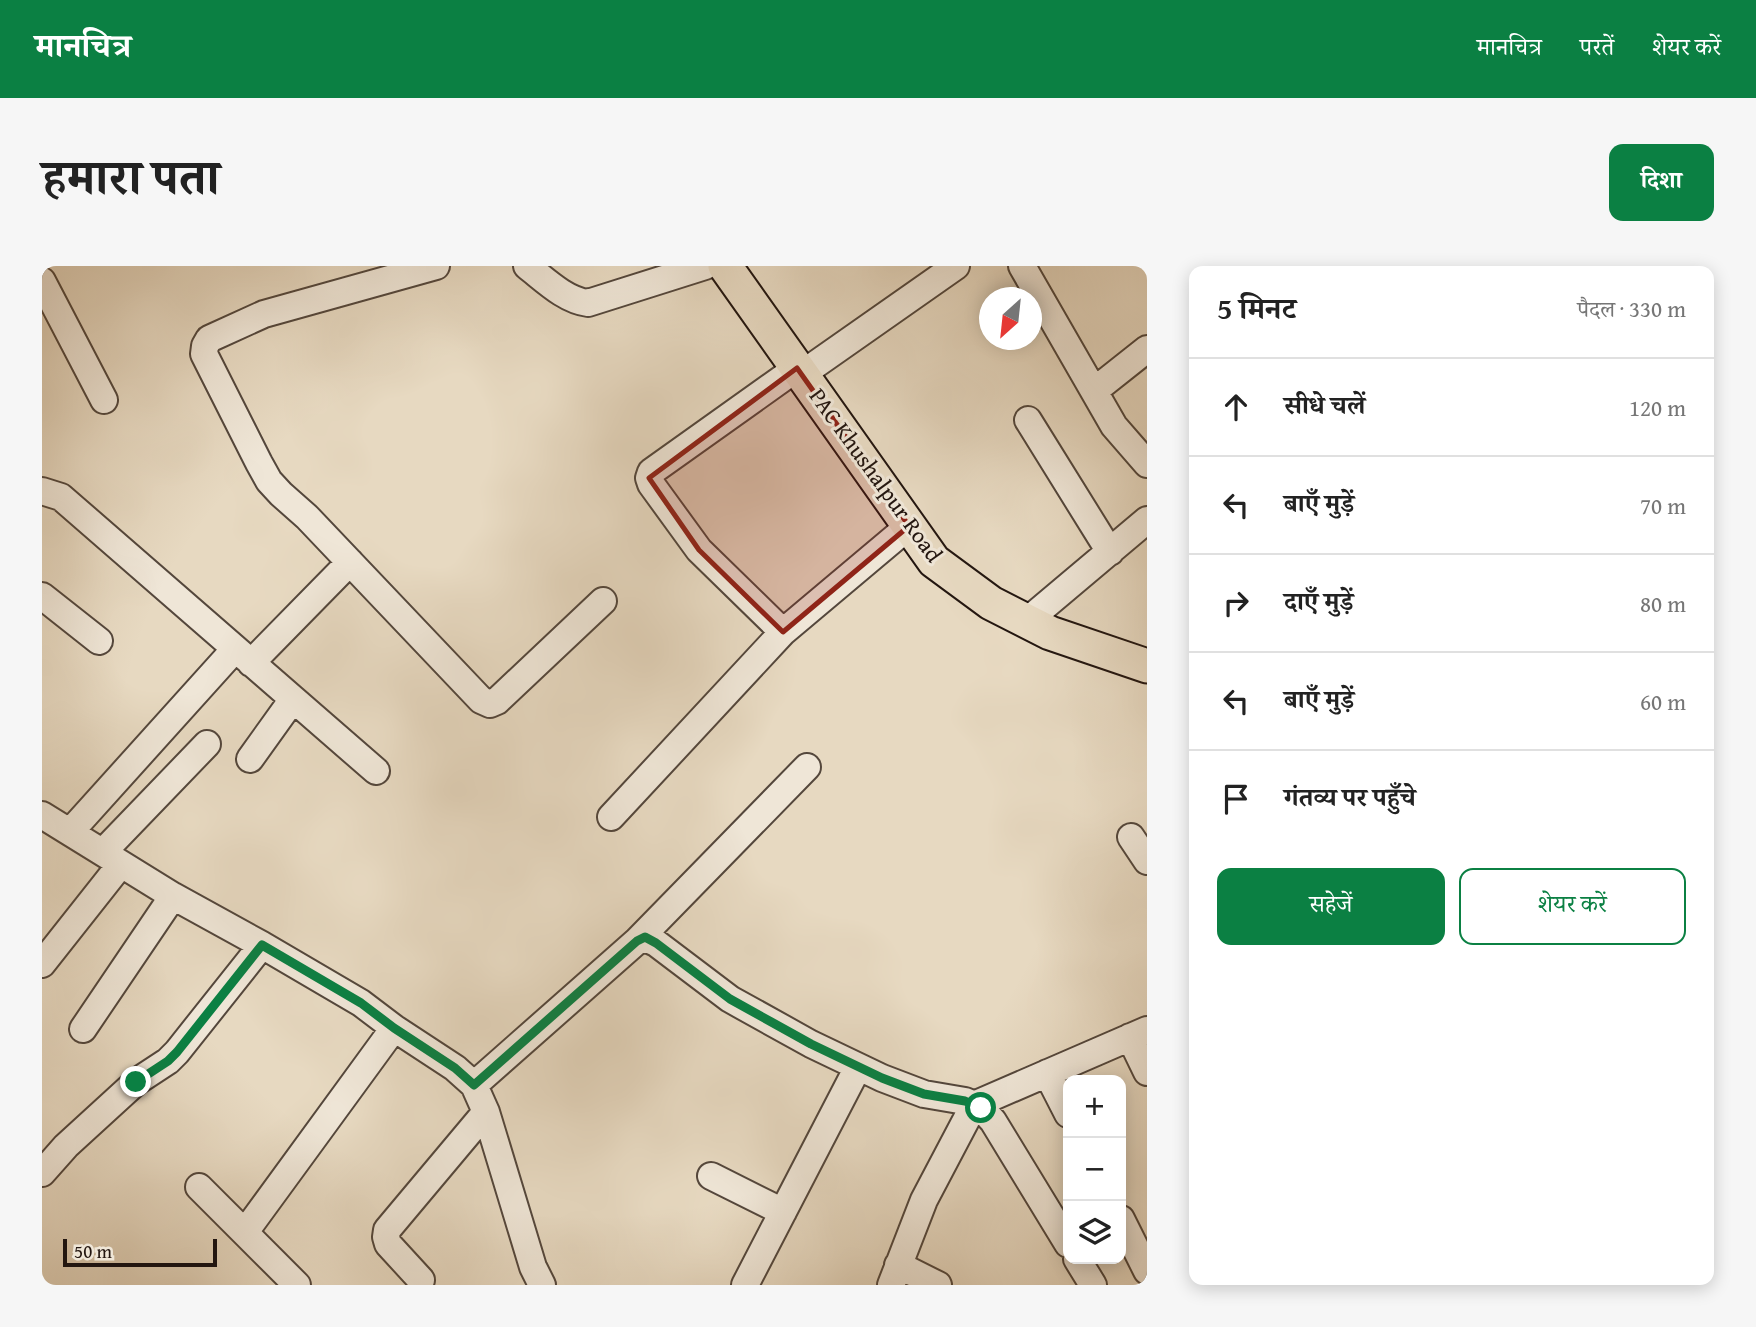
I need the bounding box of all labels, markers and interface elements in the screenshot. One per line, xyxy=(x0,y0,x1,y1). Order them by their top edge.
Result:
text: मानचित्र xyxy=(35,21,131,69)
text: मानचित्र xyxy=(1477,29,1542,64)
text: परतें xyxy=(1580,29,1614,64)
text: शेयर करें xyxy=(1652,29,1721,64)
text: हमारा पता xyxy=(42,140,220,212)
button: दिशा xyxy=(1609,144,1714,221)
text: 5 मिनट xyxy=(1217,286,1296,330)
north arrow xyxy=(979,287,1042,350)
text: पैदल · 330 m xyxy=(1577,292,1686,325)
street label: PAC Khushalpur Road xyxy=(802,381,951,569)
text: सीधे चलें xyxy=(1284,385,1365,424)
icon: ahead xyxy=(1217,388,1255,426)
text: 120 m xyxy=(1629,391,1686,424)
text: बाएँ मुड़ें xyxy=(1284,483,1354,522)
icon: left xyxy=(1217,486,1255,524)
text: 70 m xyxy=(1640,489,1686,522)
text: दाएँ मुड़ें xyxy=(1284,581,1353,620)
icon: right xyxy=(1217,584,1255,622)
text: 80 m xyxy=(1640,587,1686,620)
text: बाएँ मुड़ें xyxy=(1284,679,1354,718)
icon: left xyxy=(1217,682,1255,720)
text: 60 m xyxy=(1640,685,1686,718)
text: गंतव्य पर पहुँचे xyxy=(1284,777,1416,816)
icon: arrive xyxy=(1217,780,1255,818)
button: सहेजें xyxy=(1217,868,1445,945)
button: शेयर करें xyxy=(1459,868,1686,945)
route end xyxy=(120,1066,151,1097)
map controls xyxy=(1063,1075,1126,1264)
button: + xyxy=(1063,1075,1126,1138)
route start xyxy=(965,1092,996,1123)
button: − xyxy=(1063,1138,1126,1201)
button: layers xyxy=(1063,1201,1126,1264)
scale bar xyxy=(63,1236,217,1268)
text: 50 m xyxy=(74,1237,112,1265)

